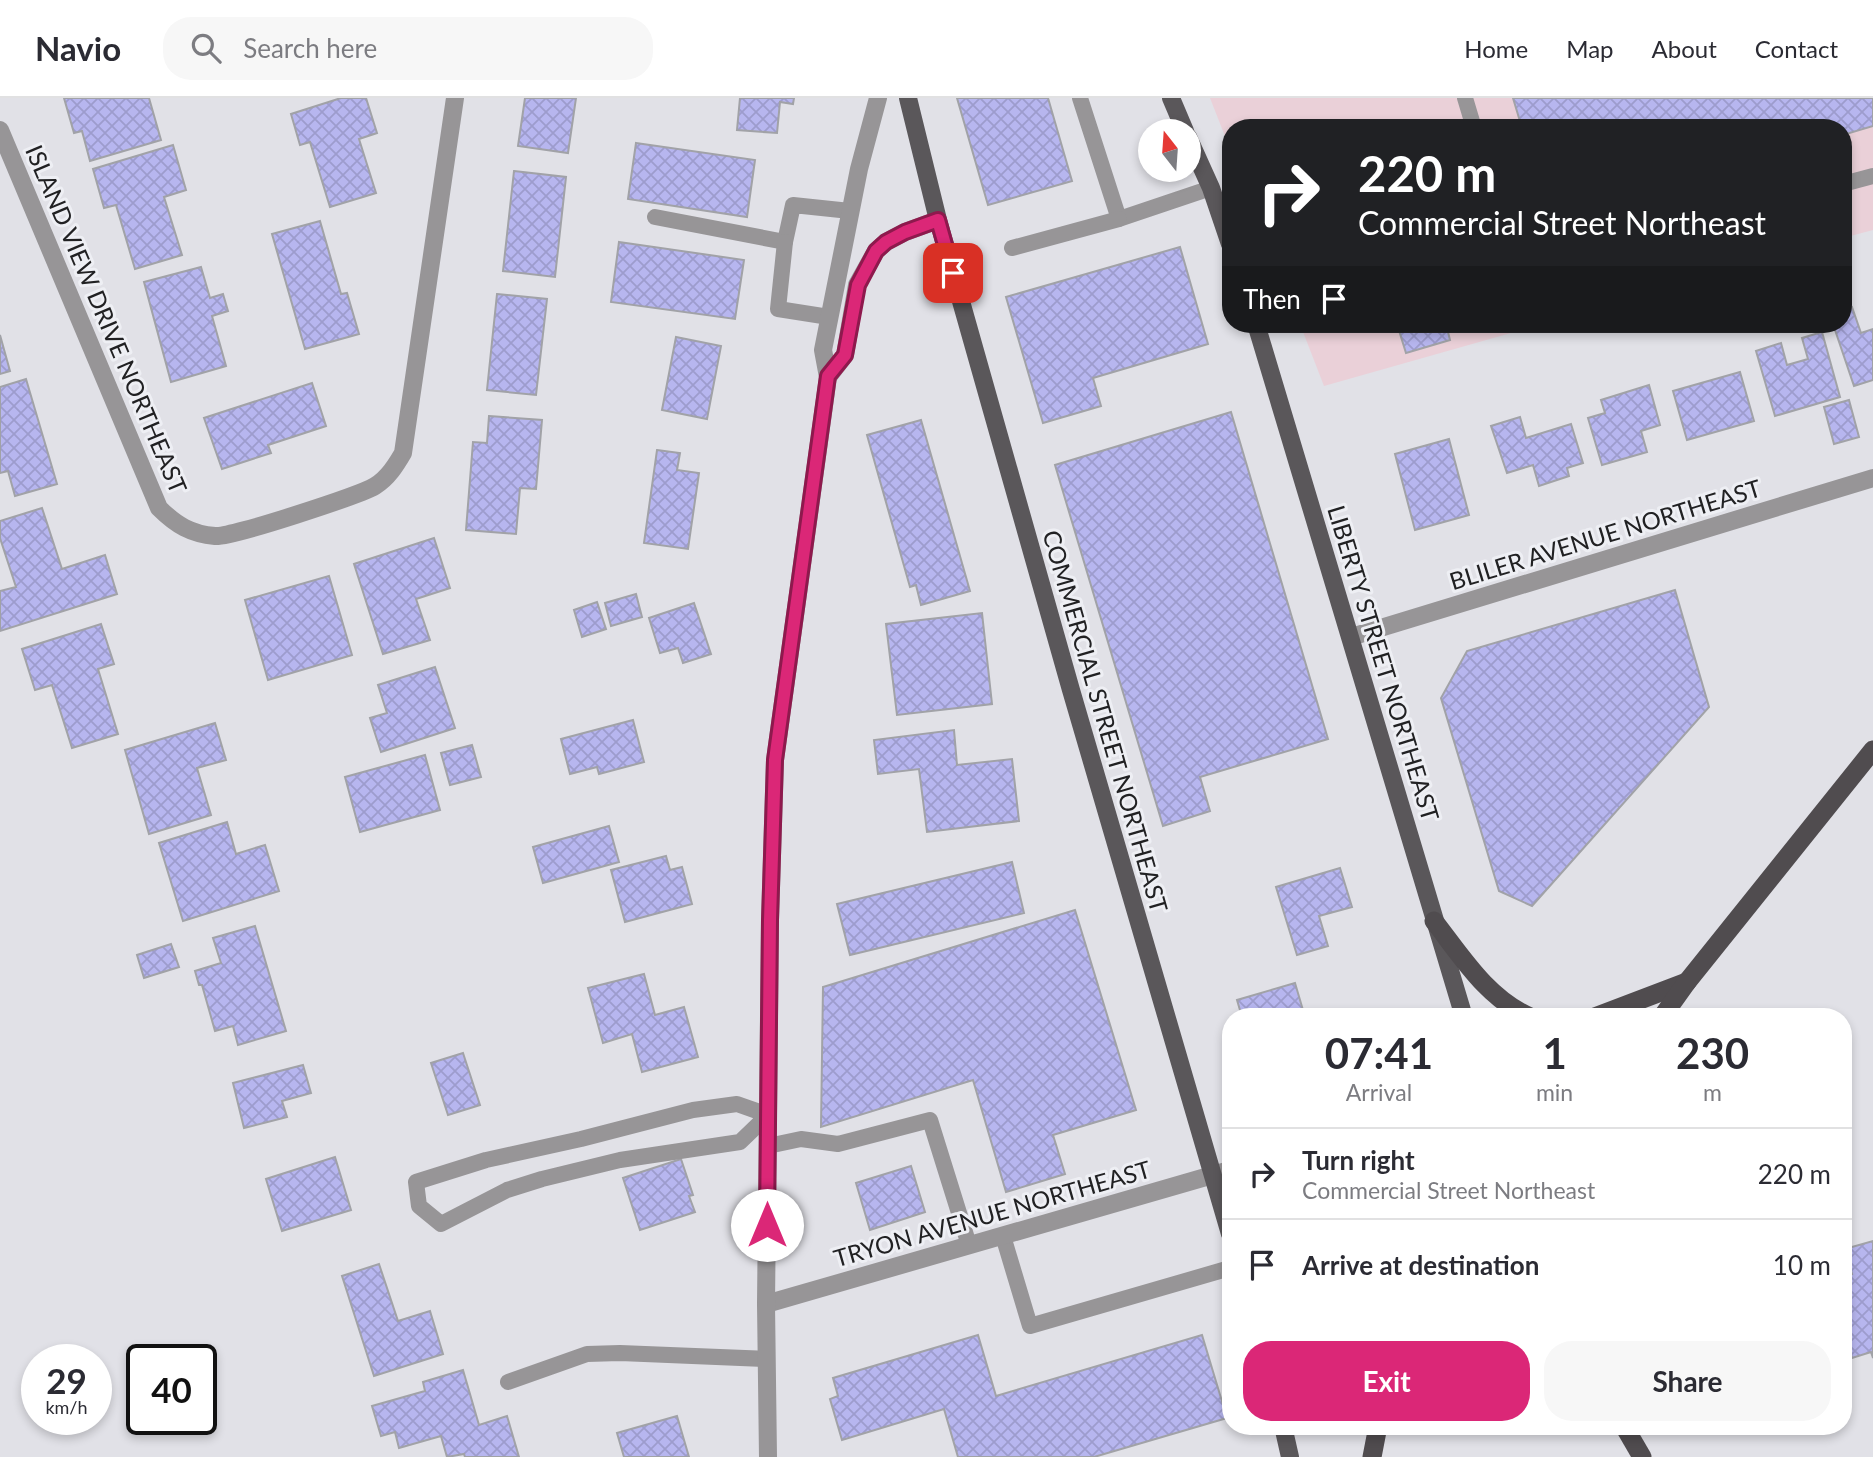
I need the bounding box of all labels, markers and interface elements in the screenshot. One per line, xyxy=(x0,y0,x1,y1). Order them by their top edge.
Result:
search box xyxy=(163,17,653,80)
text: Navio xyxy=(35,28,121,68)
icon: search xyxy=(187,29,225,67)
text: Search here xyxy=(243,32,377,64)
text: Home xyxy=(1464,34,1528,63)
text: Map xyxy=(1566,34,1614,63)
text: About xyxy=(1652,34,1717,63)
text: Contact xyxy=(1755,34,1838,63)
north arrow xyxy=(1138,119,1200,182)
map controls xyxy=(1138,119,1201,182)
street label: ISLAND VIEW DRIVE NORTHEAST xyxy=(20,140,194,498)
text: 220 m xyxy=(1358,144,1496,202)
icon: right xyxy=(1243,147,1334,238)
text: Commercial Street Northeast xyxy=(1358,203,1766,242)
pin xyxy=(923,243,983,303)
icon: arrive xyxy=(934,254,972,292)
icon: arrive xyxy=(1315,280,1353,318)
text: Then xyxy=(1243,283,1301,315)
street label: BLILER AVENUE NORTHEAST xyxy=(1446,473,1764,595)
street label: LIBERTY STREET NORTHEAST xyxy=(1322,502,1446,824)
street label: COMMERCIAL STREET NORTHEAST xyxy=(1037,527,1175,915)
text: 07:41 xyxy=(1325,1028,1433,1078)
text: 1 xyxy=(1542,1028,1567,1078)
text: 230 xyxy=(1676,1028,1749,1078)
text: Arrival xyxy=(1346,1078,1412,1106)
text: min xyxy=(1536,1078,1573,1106)
text: m xyxy=(1703,1078,1722,1106)
text: Turn right xyxy=(1302,1144,1415,1176)
street label: TRYON AVENUE NORTHEAST xyxy=(830,1154,1154,1272)
icon: right xyxy=(1243,1155,1281,1193)
text: 220 m xyxy=(1758,1158,1831,1190)
text: Commercial Street Northeast xyxy=(1302,1176,1595,1204)
position arrow xyxy=(730,1188,804,1262)
icon: arrive xyxy=(1243,1246,1281,1284)
text: Arrive at destination xyxy=(1302,1249,1539,1281)
text: 10 m xyxy=(1773,1249,1831,1281)
button: Exit xyxy=(1243,1341,1530,1421)
button: Share xyxy=(1544,1341,1831,1421)
speed limit sign: 40 xyxy=(126,1344,217,1435)
text: 29 xyxy=(46,1359,87,1401)
text: km/h xyxy=(45,1396,88,1418)

